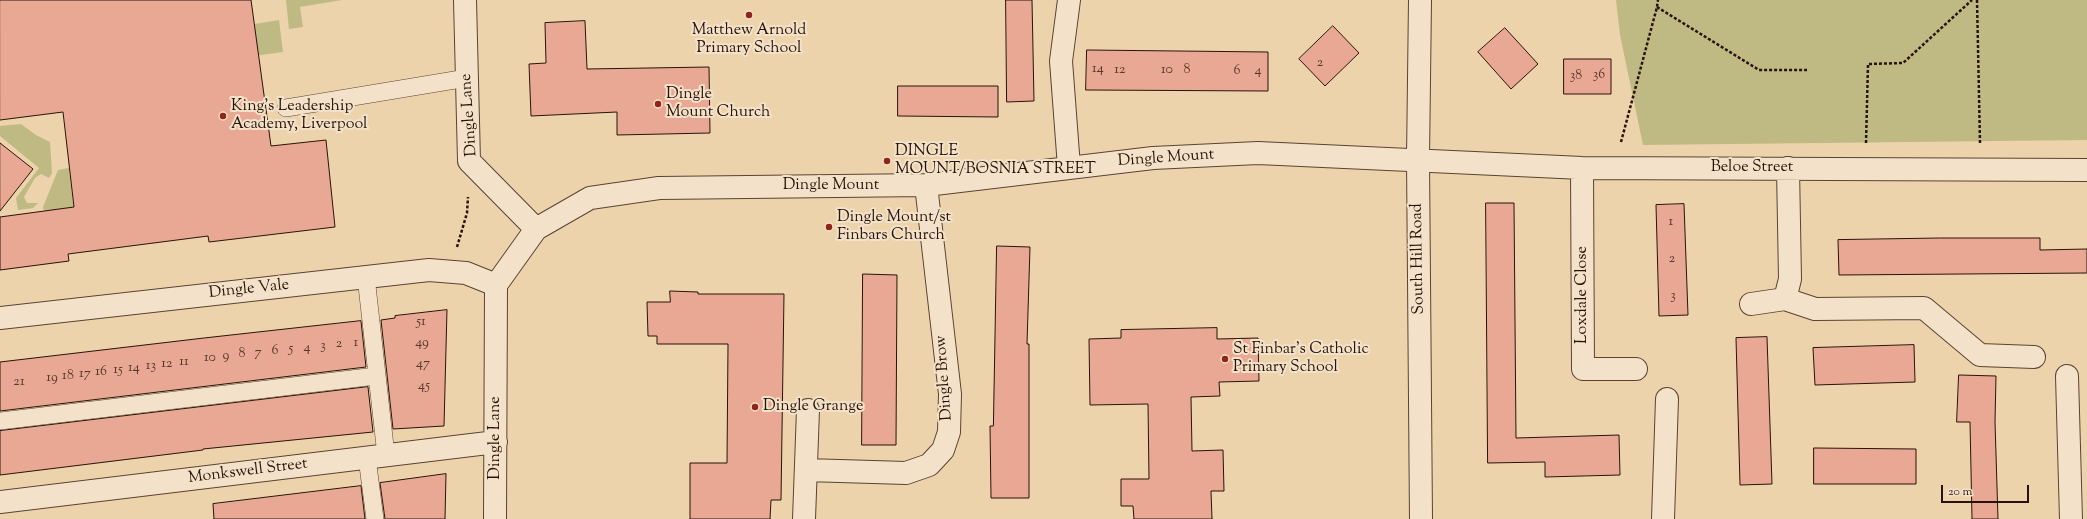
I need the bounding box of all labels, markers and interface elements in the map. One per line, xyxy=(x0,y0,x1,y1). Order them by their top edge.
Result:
marker: Matthew Arnold Primary School xyxy=(744,10,754,20)
place label: Matthew Arnold Primary School xyxy=(692,21,806,59)
house number: 2 xyxy=(1317,56,1323,72)
house number: 14 xyxy=(1092,62,1104,78)
house number: 12 xyxy=(1114,63,1126,79)
house number: 10 xyxy=(1161,63,1173,79)
house number: 8 xyxy=(1184,63,1190,79)
house number: 6 xyxy=(1234,64,1240,80)
house number: 4 xyxy=(1254,64,1262,80)
house number: 36 xyxy=(1593,68,1605,84)
house number: 38 xyxy=(1570,69,1582,85)
street label: Dingle Lane xyxy=(458,73,482,157)
place label: Dingle Mount Church xyxy=(666,85,771,123)
place label: King's Leadership Academy, Liverpool xyxy=(231,97,368,135)
marker: Dingle Mount Church xyxy=(653,99,663,109)
marker: King's Leadership Academy, Liverpool xyxy=(218,111,228,121)
place label: DINGLE MOUNT/BOSNIA STREET xyxy=(895,142,1096,180)
street label: Dingle Mount xyxy=(1117,146,1215,172)
marker: DINGLE MOUNT/BOSNIA STREET xyxy=(882,156,892,166)
street label: Beloe Street xyxy=(1711,158,1793,178)
street label: Dingle Mount xyxy=(783,176,879,196)
street label: South Hill Road xyxy=(1408,203,1430,315)
place label: Dingle Mount/st Finbars Church xyxy=(837,208,951,246)
house number: 1 xyxy=(1669,215,1673,231)
marker: Dingle Mount/st Finbars Church xyxy=(824,222,834,232)
street label: Loxdale Close xyxy=(1573,246,1593,344)
house number: 2 xyxy=(1669,252,1675,268)
street label: Dingle Vale xyxy=(208,276,290,304)
house number: 3 xyxy=(1670,289,1676,305)
house number: 51 xyxy=(416,315,426,331)
street label: Dingle Brow xyxy=(932,335,958,421)
house number: 1 xyxy=(354,336,358,352)
house number: 49 xyxy=(415,336,429,352)
house number: 2 xyxy=(336,337,342,353)
house number: 3 xyxy=(320,339,326,355)
place label: St Finbar's Catholic Primary School xyxy=(1233,340,1369,378)
house number: 4 xyxy=(303,341,311,357)
house number: 5 xyxy=(289,342,293,358)
house number: 6 xyxy=(272,344,278,360)
house number: 7 xyxy=(254,346,262,362)
house number: 8 xyxy=(239,347,245,363)
house number: 9 xyxy=(223,349,229,365)
house number: 10 xyxy=(204,351,216,367)
marker: St Finbar's Catholic Primary School xyxy=(1220,354,1230,364)
house number: 11 xyxy=(179,355,189,371)
house number: 12 xyxy=(161,357,173,373)
house number: 47 xyxy=(416,357,430,373)
house number: 13 xyxy=(146,359,156,375)
house number: 14 xyxy=(128,361,140,377)
house number: 15 xyxy=(113,363,123,379)
house number: 16 xyxy=(95,365,107,381)
house number: 17 xyxy=(79,367,91,383)
house number: 18 xyxy=(62,369,74,385)
house number: 19 xyxy=(46,371,58,387)
house number: 21 xyxy=(13,375,25,391)
house number: 45 xyxy=(418,379,430,395)
street label: Dingle Lane xyxy=(486,396,506,480)
place label: Dingle Grange xyxy=(763,397,863,417)
marker: Dingle Grange xyxy=(750,402,760,412)
street label: Monkswell Street xyxy=(187,455,309,489)
scale bar xyxy=(1943,477,2031,503)
text: 20 m xyxy=(1948,483,1972,501)

